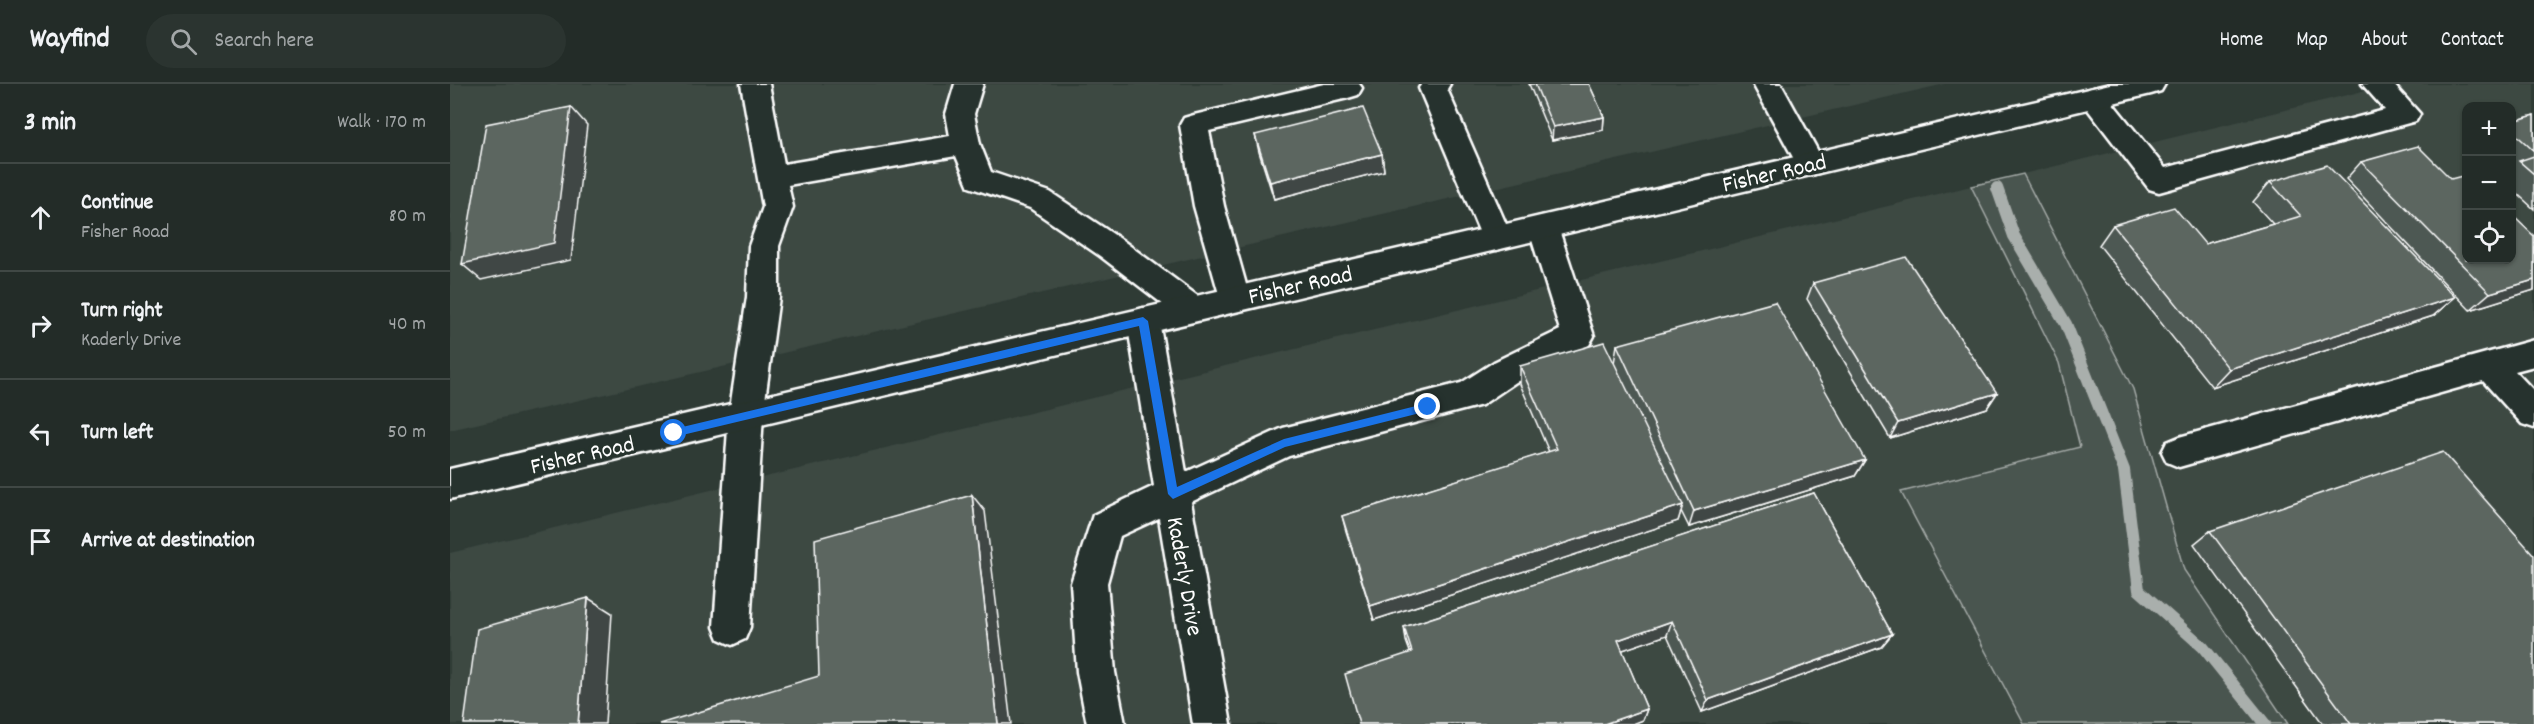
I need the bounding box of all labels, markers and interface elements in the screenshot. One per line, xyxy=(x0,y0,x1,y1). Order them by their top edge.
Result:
search box xyxy=(146,14,566,68)
text: Wayfind xyxy=(30,21,110,61)
icon: search xyxy=(167,25,200,58)
text: Search here xyxy=(215,26,314,57)
text: Home xyxy=(2219,26,2263,56)
text: Map xyxy=(2296,26,2328,56)
text: About xyxy=(2361,26,2408,56)
text: Contact xyxy=(2441,26,2504,56)
map controls xyxy=(2462,102,2516,264)
button: + xyxy=(2462,102,2516,156)
text: 3 min xyxy=(24,105,76,142)
text: Walk · 170 m xyxy=(337,109,426,137)
street label: Fisher Road xyxy=(1719,146,1830,203)
button: − xyxy=(2462,156,2516,210)
text: Continue xyxy=(81,188,153,219)
icon: ahead xyxy=(24,201,57,234)
text: 80 m xyxy=(389,203,426,231)
button: locate xyxy=(2462,210,2516,264)
text: Fisher Road xyxy=(81,219,169,247)
street label: Fisher Road xyxy=(1245,258,1356,315)
text: Turn right xyxy=(81,296,163,327)
icon: right xyxy=(24,309,57,342)
text: 40 m xyxy=(388,311,426,339)
text: Kaderly Drive xyxy=(81,327,181,355)
route end xyxy=(1414,393,1440,419)
icon: left xyxy=(24,417,57,450)
text: Turn left xyxy=(81,418,153,449)
text: 50 m xyxy=(388,419,426,447)
route start xyxy=(660,419,686,445)
street label: Fisher Road xyxy=(527,428,638,485)
street label: Kaderly Drive xyxy=(1156,514,1210,639)
icon: arrive xyxy=(24,525,57,558)
text: Arrive at destination xyxy=(81,526,255,557)

